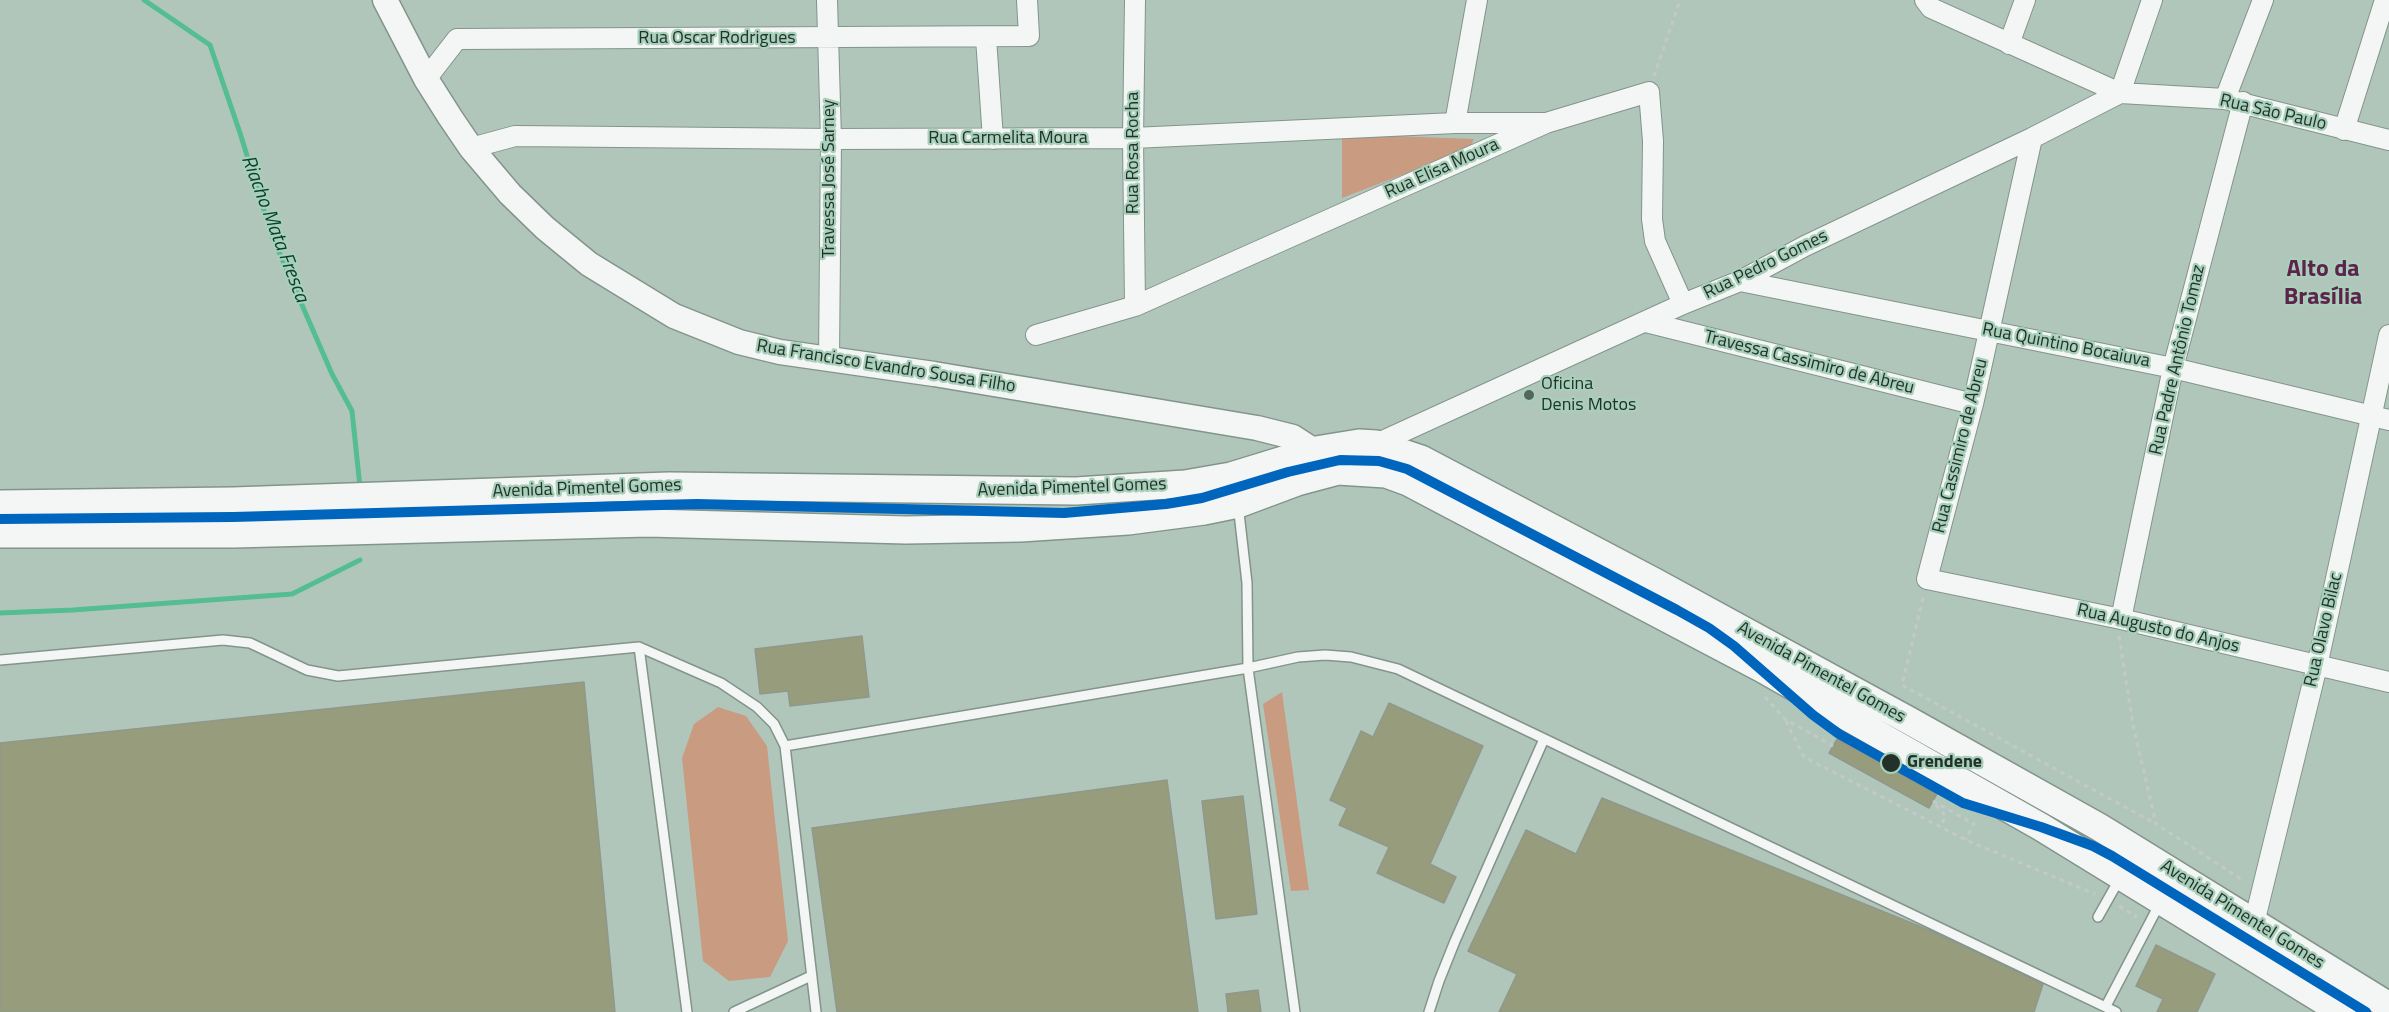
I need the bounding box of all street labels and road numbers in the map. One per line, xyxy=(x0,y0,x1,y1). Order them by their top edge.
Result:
street label: Rua Oscar Rodrigues xyxy=(638,28,796,50)
street label: Rua São Paulo xyxy=(2218,90,2328,136)
street label: Rua Rosa Rocha xyxy=(1123,92,1145,214)
street label: Travessa José Sarney xyxy=(819,100,841,258)
street label: Rua Carmelita Moura xyxy=(928,128,1088,150)
street label: Rua Elisa Moura xyxy=(1382,134,1502,204)
street label: Rua Pedro Gomes xyxy=(1700,226,1832,304)
street label: Rua Padre Antônio Tomaz xyxy=(2146,263,2210,457)
street label: Rua Quintino Bocaiuva xyxy=(1980,319,2152,373)
street label: Travessa Cassimiro de Abreu xyxy=(1702,326,1916,400)
street label: Rua Francisco Evandro Sousa Filho xyxy=(755,336,1017,398)
street label: Rua Cassimiro de Abreu xyxy=(1929,357,1993,535)
street label: Avenida Pimentel Gomes xyxy=(977,474,1167,502)
street label: Avenida Pimentel Gomes xyxy=(492,475,682,503)
street label: Rua Olavo Bilac xyxy=(2300,571,2348,689)
street label: Rua Augusto do Anjos xyxy=(2075,600,2241,658)
street label: Avenida Pimentel Gomes xyxy=(1733,618,1909,728)
street label: Avenida Pimentel Gomes xyxy=(2156,856,2328,974)

